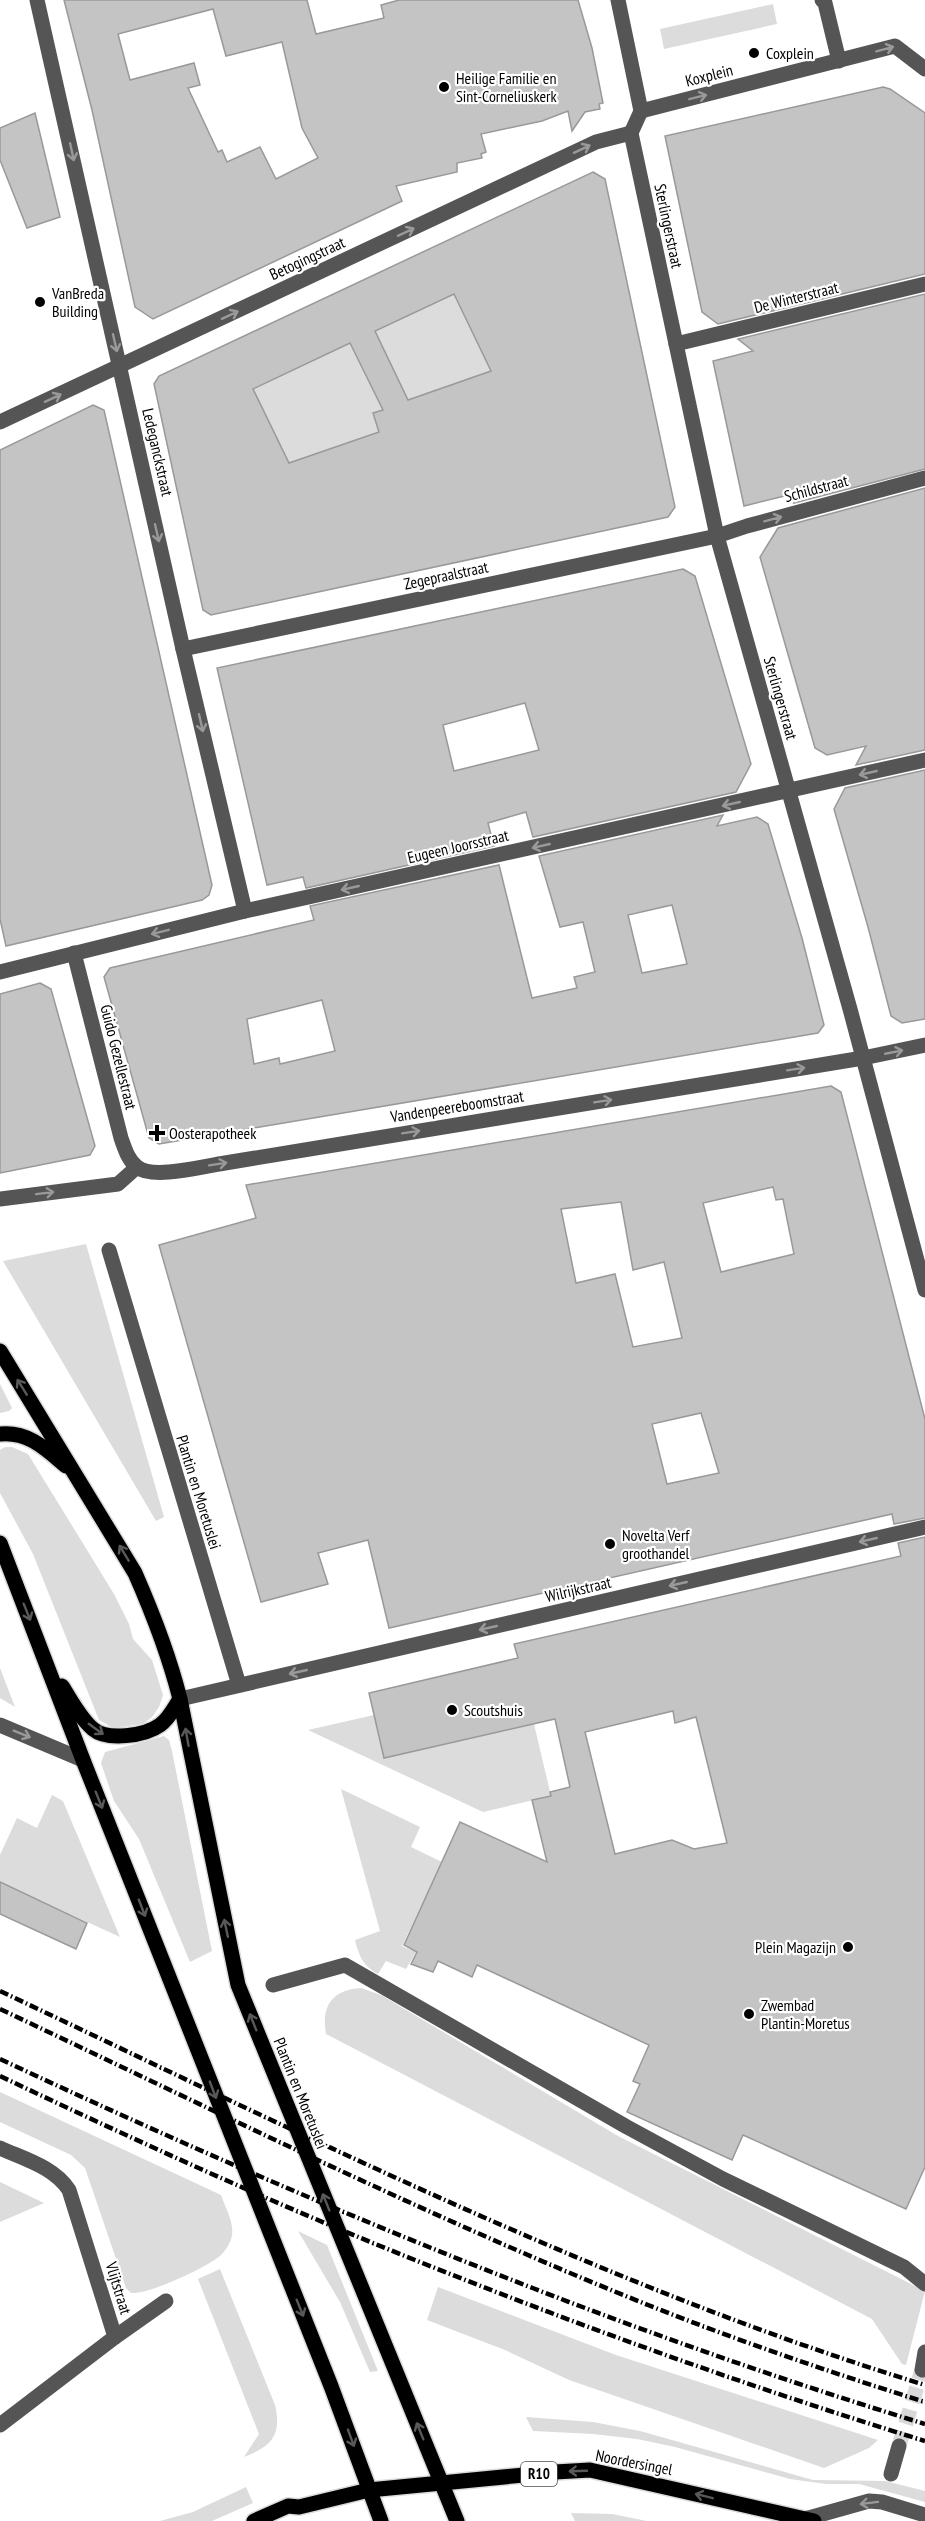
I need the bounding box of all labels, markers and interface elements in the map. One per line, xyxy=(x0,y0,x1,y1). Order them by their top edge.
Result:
one-way arrow xyxy=(875,42,894,54)
place label: Coxplein xyxy=(766,43,814,63)
marker: Coxplein xyxy=(747,46,761,60)
street label: Koxplein xyxy=(683,59,735,91)
place label: Heilige Familie en Sint-Corneliuskerk xyxy=(456,68,557,106)
marker: Heilige Familie en Sint-Corneliuskerk xyxy=(437,80,451,94)
one-way arrow xyxy=(688,90,707,102)
one-way arrow xyxy=(67,142,78,162)
one-way arrow xyxy=(573,142,591,154)
street label: Sterlingerstraat xyxy=(650,182,688,271)
one-way arrow xyxy=(396,225,414,237)
street label: Betogingstraat xyxy=(266,232,348,284)
street label: De Winterstraat xyxy=(752,277,841,317)
place label: VanBreda Building xyxy=(51,283,104,321)
marker: VanBreda Building xyxy=(33,295,47,309)
one-way arrow xyxy=(220,308,238,320)
one-way arrow xyxy=(110,332,121,352)
one-way arrow xyxy=(44,391,62,402)
street label: Ledeganckstraat xyxy=(138,406,178,498)
street label: Schildstraat xyxy=(782,470,851,506)
one-way arrow xyxy=(763,513,782,524)
one-way arrow xyxy=(152,523,164,542)
street label: Zegepraalstraat xyxy=(402,556,491,594)
street label: Sterlingerstraat xyxy=(760,654,803,742)
one-way arrow xyxy=(195,713,207,732)
one-way arrow xyxy=(859,768,878,779)
one-way arrow xyxy=(722,798,741,810)
street label: Eugeen Joorsstraat xyxy=(406,825,511,867)
one-way arrow xyxy=(532,841,551,852)
one-way arrow xyxy=(341,883,361,894)
one-way arrow xyxy=(151,926,170,938)
street label: Guido Gezellestraat xyxy=(96,1002,142,1112)
one-way arrow xyxy=(884,1046,903,1057)
one-way arrow xyxy=(785,1063,805,1074)
street label: Vandenpeereboomstraat xyxy=(388,1086,526,1127)
one-way arrow xyxy=(593,1095,612,1106)
place label: Oosterapotheek xyxy=(169,1123,257,1143)
marker: Oosterapotheek xyxy=(150,1126,164,1140)
one-way arrow xyxy=(400,1127,420,1138)
one-way arrow xyxy=(208,1158,228,1169)
one-way arrow xyxy=(35,1188,55,1199)
one-way arrow xyxy=(16,1379,28,1396)
street label: Plantin en Moretuslei xyxy=(172,1432,226,1552)
place label: Novelta Verf groothandel xyxy=(622,1525,690,1563)
one-way arrow xyxy=(859,1535,878,1546)
marker: Novelta Verf groothandel xyxy=(603,1537,617,1551)
one-way arrow xyxy=(117,1545,129,1562)
street label: Wilrijkstraat xyxy=(543,1572,613,1606)
one-way arrow xyxy=(669,1578,688,1590)
one-way arrow xyxy=(22,1602,33,1620)
one-way arrow xyxy=(479,1622,498,1634)
one-way arrow xyxy=(289,1666,308,1678)
place label: Scoutshuis xyxy=(464,1700,523,1720)
marker: Scoutshuis xyxy=(445,1703,459,1717)
one-way arrow xyxy=(88,1722,104,1735)
one-way arrow xyxy=(181,1727,192,1747)
one-way arrow xyxy=(12,1729,30,1740)
one-way arrow xyxy=(94,1790,105,1808)
one-way arrow xyxy=(138,1899,149,1917)
one-way arrow xyxy=(220,1918,231,1938)
place label: Plein Magazijn xyxy=(755,1937,836,1957)
marker: Plein Magazijn xyxy=(841,1940,855,1954)
place label: Zwembad Plantin-Moretus xyxy=(761,1995,850,2033)
marker: Zwembad Plantin-Moretus xyxy=(742,2007,756,2021)
one-way arrow xyxy=(247,2013,258,2031)
street label: Plantin en Moretuslei xyxy=(270,2034,332,2152)
one-way arrow xyxy=(209,2080,220,2099)
one-way arrow xyxy=(320,2194,331,2212)
street label: Vlijtstraat xyxy=(101,2258,137,2317)
one-way arrow xyxy=(295,2298,306,2317)
one-way arrow xyxy=(414,2422,425,2440)
one-way arrow xyxy=(346,2428,357,2447)
street label: Noordersingel xyxy=(594,2445,674,2479)
road number: R10 xyxy=(521,2462,557,2486)
one-way arrow xyxy=(569,2465,589,2476)
one-way arrow xyxy=(695,2489,714,2501)
one-way arrow xyxy=(859,2498,879,2509)

